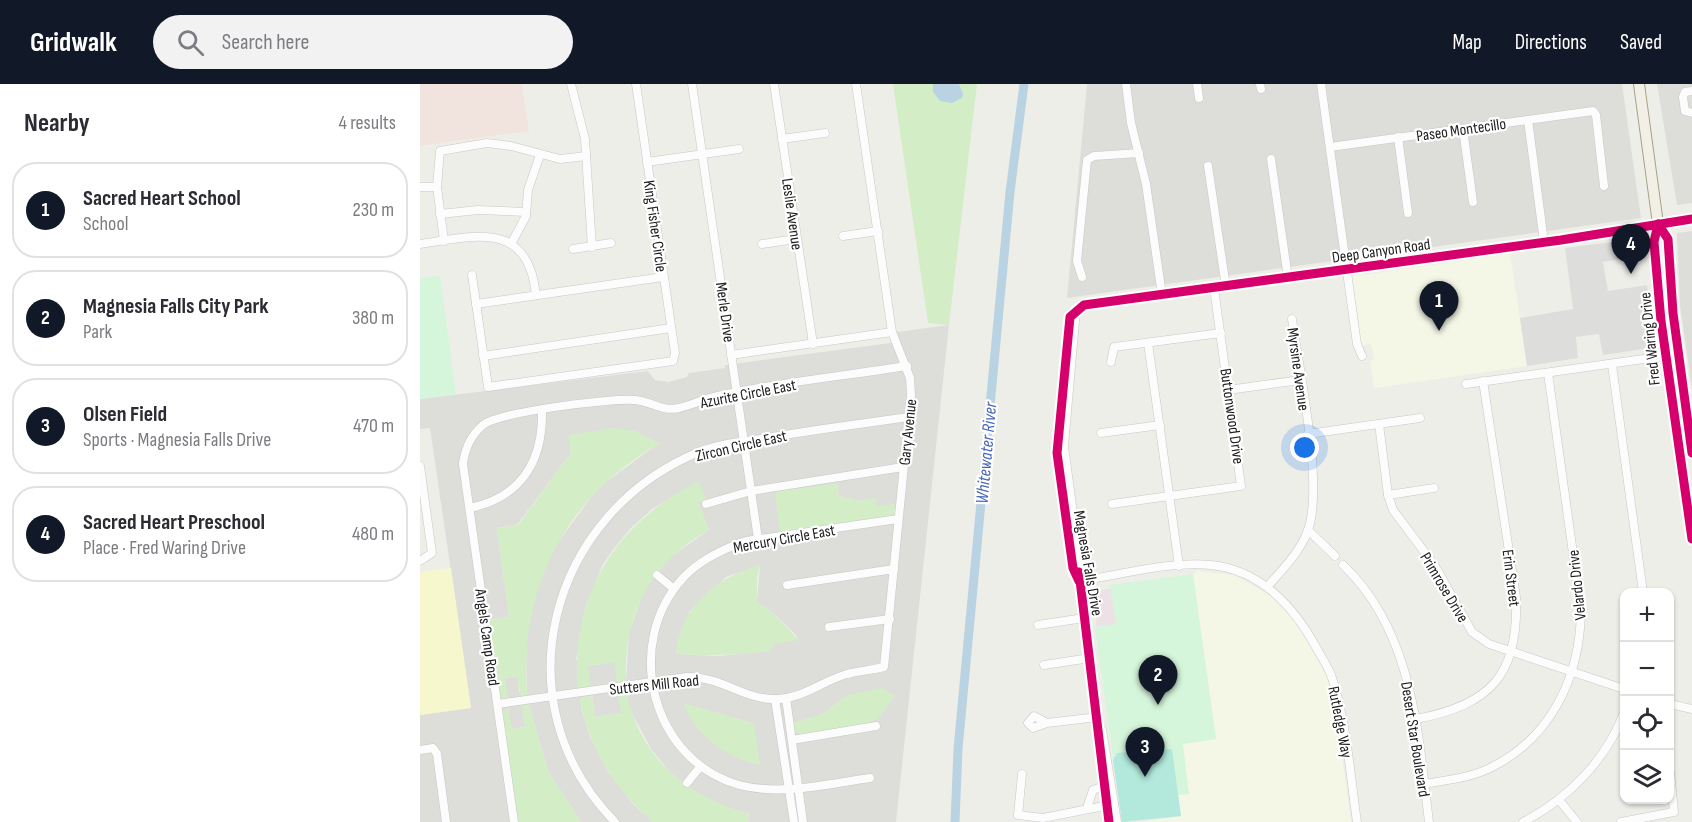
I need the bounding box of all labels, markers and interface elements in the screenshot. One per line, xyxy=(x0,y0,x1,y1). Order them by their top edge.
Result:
search box xyxy=(153,15,573,69)
text: Gridwalk xyxy=(30,26,117,59)
icon: search xyxy=(174,26,207,59)
text: Search here xyxy=(222,29,309,56)
text: Map xyxy=(1452,30,1482,55)
text: Directions xyxy=(1515,30,1587,55)
text: Saved xyxy=(1620,30,1662,55)
text: Nearby xyxy=(24,108,90,139)
text: 4 results xyxy=(339,111,396,135)
street label: Paseo Montecillo xyxy=(1415,115,1507,146)
street label: Leslie Avenue xyxy=(777,177,806,251)
street label: King Fisher Circle xyxy=(639,179,670,273)
text: Sacred Heart School xyxy=(83,185,241,212)
text: 1 xyxy=(42,198,49,222)
text: 230 m xyxy=(352,198,394,222)
text: School xyxy=(83,212,128,236)
pin: 4 xyxy=(1612,224,1650,274)
street label: Deep Canyon Road xyxy=(1331,235,1432,268)
street label: Merle Drive xyxy=(711,281,738,343)
pin: 1 xyxy=(1420,282,1458,331)
street label: Fred Waring Drive xyxy=(1636,291,1665,386)
text: Magnesia Falls City Park xyxy=(83,293,269,320)
text: 2 xyxy=(41,306,50,330)
text: 380 m xyxy=(352,306,394,330)
text: Park xyxy=(83,320,112,344)
street label: Myrsine Avenue xyxy=(1282,326,1313,412)
street label: Buttonwood Drive xyxy=(1215,367,1248,465)
street label: Azurite Circle East xyxy=(698,376,798,413)
street label: Gary Avenue xyxy=(896,398,921,466)
water label: Whitewater River xyxy=(972,400,1001,505)
text: Olsen Field xyxy=(83,401,167,428)
text: 3 xyxy=(41,414,50,438)
text: 470 m xyxy=(353,414,394,438)
street label: Zircon Circle East xyxy=(694,427,789,466)
text: Sports · Magnesia Falls Drive xyxy=(83,428,271,452)
your location xyxy=(1290,433,1319,462)
text: Sacred Heart Preschool xyxy=(83,509,265,536)
street label: Magnesia Falls Drive xyxy=(1069,509,1106,618)
street label: Mercury Circle East xyxy=(732,521,837,558)
text: 4 xyxy=(41,522,50,546)
text: 480 m xyxy=(352,522,394,546)
text: Place · Fred Waring Drive xyxy=(83,536,246,560)
street label: Primrose Drive xyxy=(1415,549,1472,626)
street label: Erin Street xyxy=(1498,549,1523,608)
street label: Velardo Drive xyxy=(1564,549,1591,621)
street label: Angels Camp Road xyxy=(470,586,503,687)
map controls xyxy=(1620,588,1674,804)
button: + xyxy=(1620,588,1674,642)
button: − xyxy=(1620,642,1674,696)
pin: 2 xyxy=(1138,656,1178,705)
street label: Sutters Mill Road xyxy=(608,671,700,700)
street label: Desert Star Boulevard xyxy=(1396,680,1433,798)
street label: Rutledge Way xyxy=(1323,685,1356,760)
button: locate xyxy=(1620,696,1674,750)
pin: 3 xyxy=(1126,728,1164,777)
button: layers xyxy=(1620,750,1674,804)

